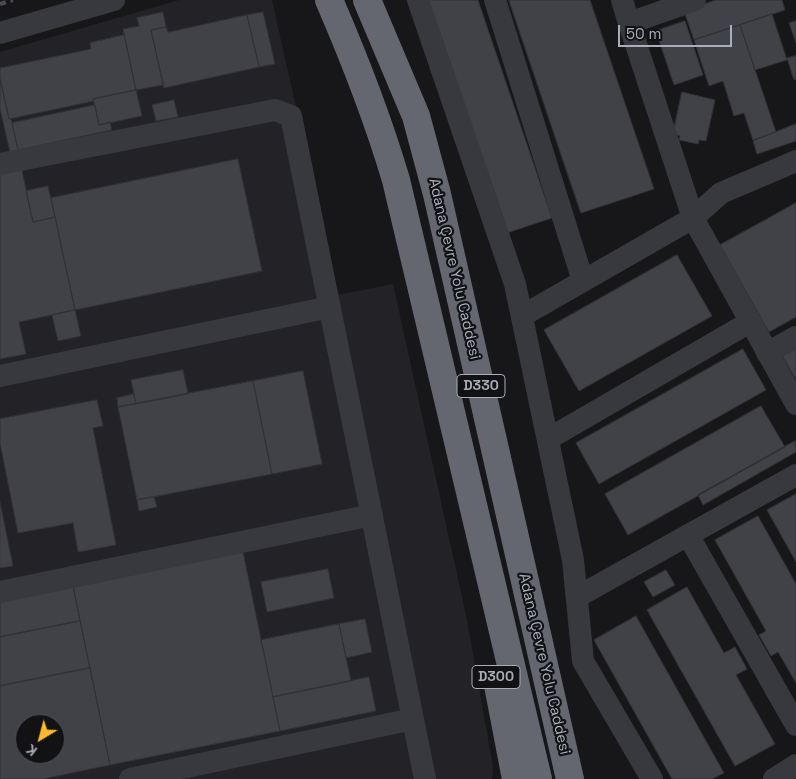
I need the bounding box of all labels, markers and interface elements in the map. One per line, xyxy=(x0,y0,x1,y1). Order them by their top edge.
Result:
scale bar xyxy=(621,15,735,47)
text: 50 m xyxy=(626,24,661,43)
street label: Adana Çevre Yolu Caddesi xyxy=(424,177,484,361)
road number: D330 xyxy=(457,374,505,398)
street label: Adana Çevre Yolu Caddesi xyxy=(514,572,574,756)
road number: D300 xyxy=(472,666,520,689)
north arrow xyxy=(15,714,65,764)
text: K xyxy=(23,740,40,760)

